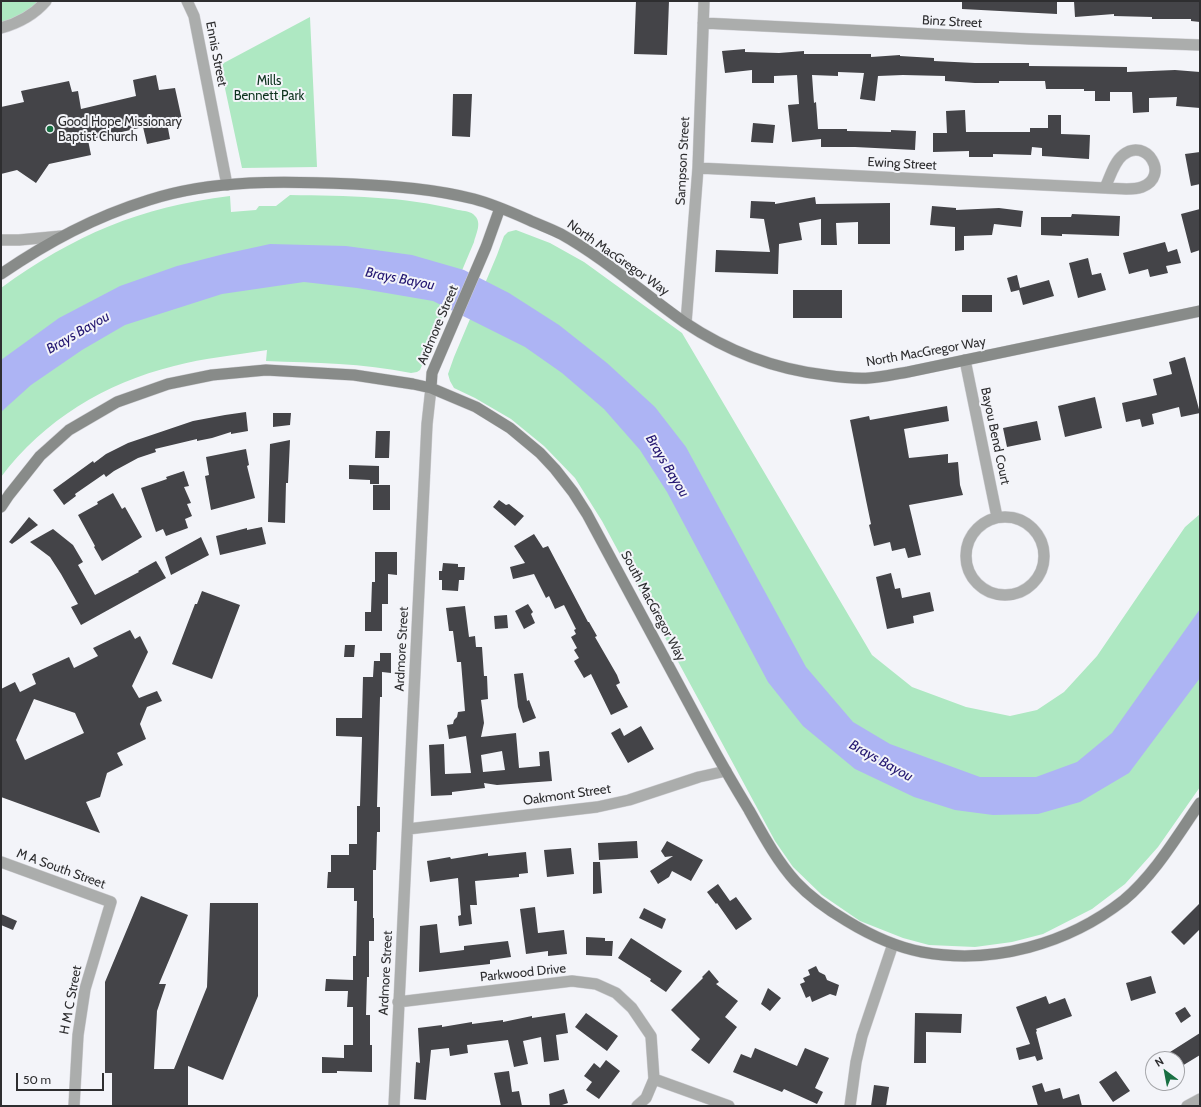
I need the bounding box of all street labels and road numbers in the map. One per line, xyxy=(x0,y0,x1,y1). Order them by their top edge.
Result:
street label: Binz Street xyxy=(922,13,982,31)
street label: Ennis Street xyxy=(202,20,230,88)
street label: Sampson Street xyxy=(673,116,693,206)
street label: Ewing Street xyxy=(867,154,937,174)
street label: North MacGregor Way xyxy=(564,217,672,299)
street label: Ardmore Street xyxy=(414,283,462,367)
street label: North MacGregor Way xyxy=(865,334,987,370)
street label: Bayou Bend Court xyxy=(977,386,1013,486)
street label: South MacGregor Way xyxy=(617,548,689,664)
street label: Ardmore Street xyxy=(392,606,412,692)
street label: Oakmont Street xyxy=(522,781,612,809)
street label: M A South Street xyxy=(14,846,108,892)
street label: Ardmore Street xyxy=(376,930,396,1016)
street label: Parkwood Drive xyxy=(479,961,567,985)
street label: H M C Street xyxy=(57,964,85,1036)

